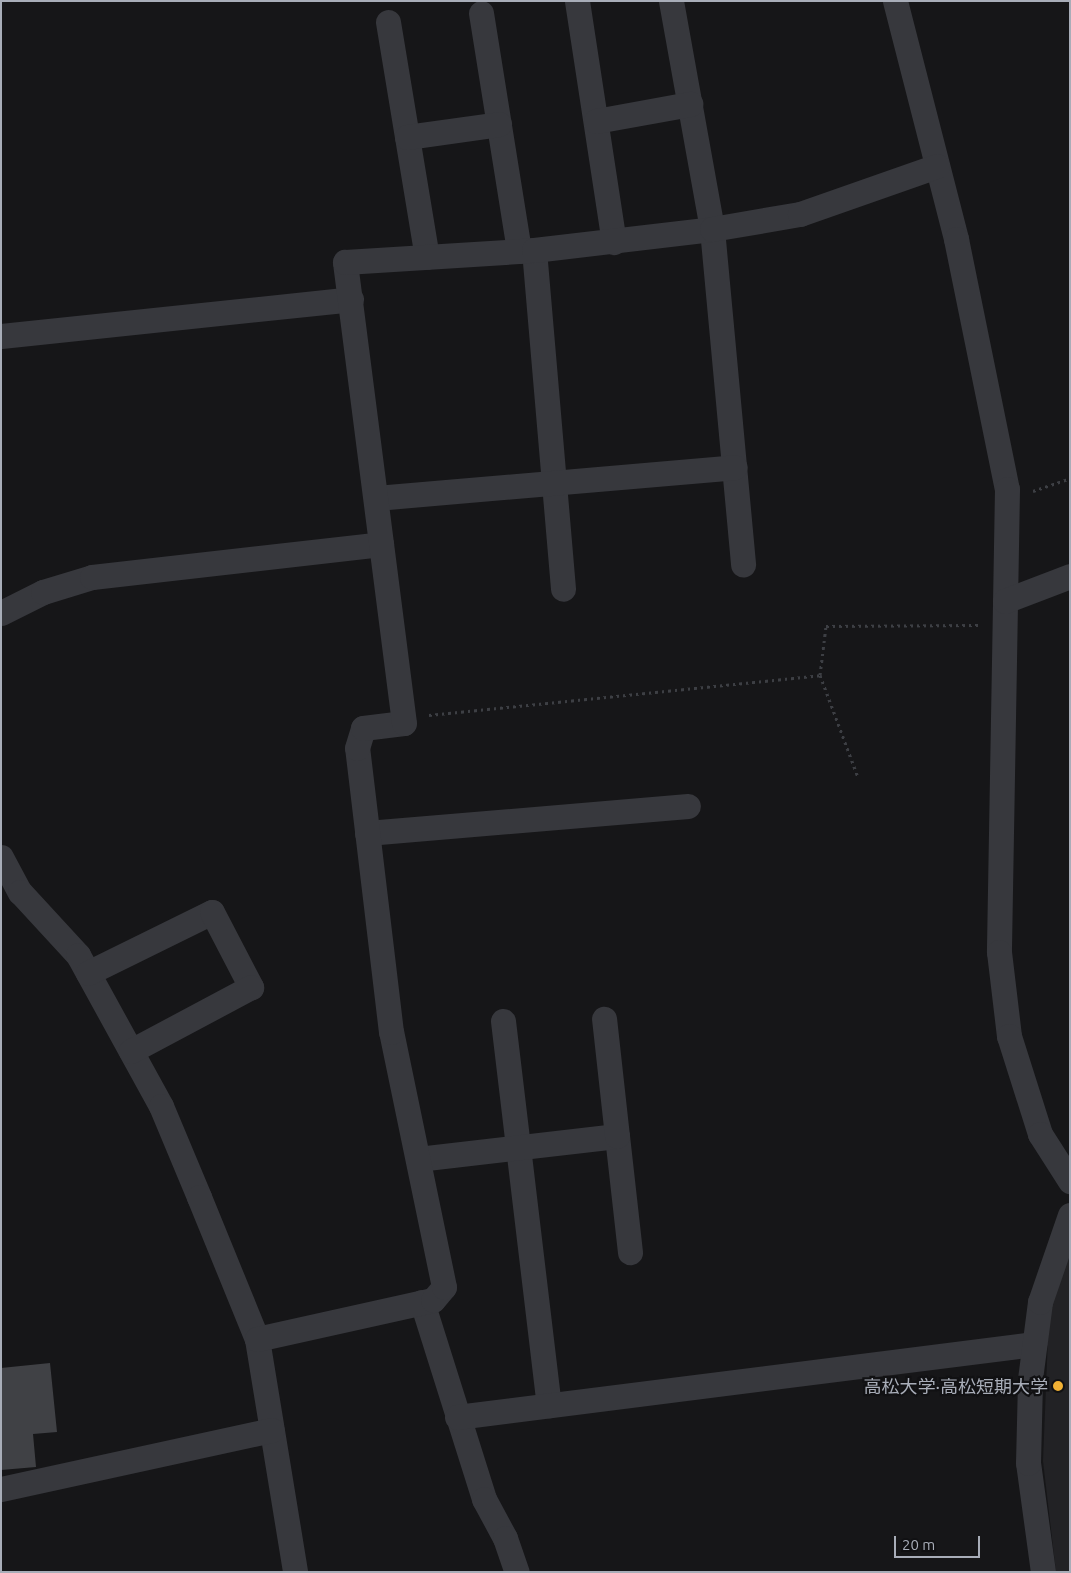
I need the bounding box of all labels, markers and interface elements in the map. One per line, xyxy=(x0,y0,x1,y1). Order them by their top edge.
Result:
place label: 高松大学·高松短期大学 xyxy=(864,1375,1048,1397)
marker: 高松大学·高松短期大学 xyxy=(1052,1380,1064,1392)
scale bar xyxy=(896,1526,982,1558)
text: 20 m xyxy=(902,1536,935,1553)

